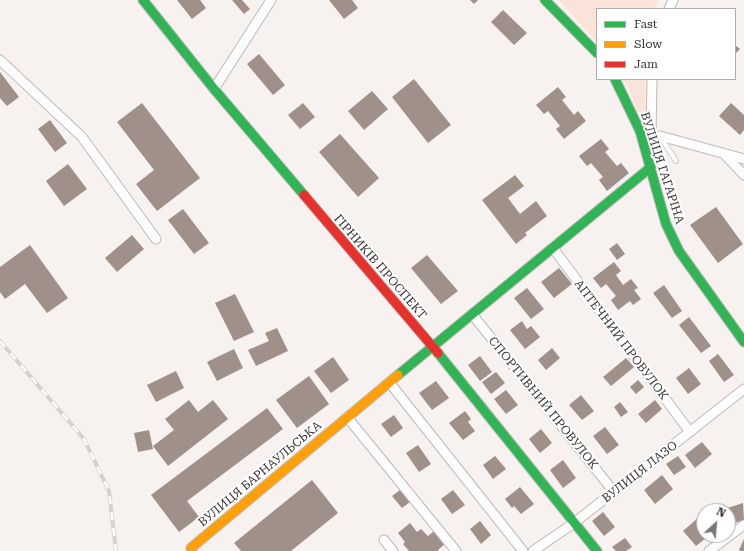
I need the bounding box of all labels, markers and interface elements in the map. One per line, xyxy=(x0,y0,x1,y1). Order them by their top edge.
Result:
legend xyxy=(596,8,736,80)
text: Fast xyxy=(634,17,657,31)
text: Slow xyxy=(634,37,662,51)
text: Jam xyxy=(634,57,658,71)
street label: ВУЛИЦЯ ГАГАРІНА xyxy=(637,110,687,226)
street label: ГІРНИКІВ ПРОСПЕКТ xyxy=(331,212,429,322)
street label: АПТЕЧНИЙ ПРОВУЛОК xyxy=(571,277,671,403)
street label: СПОРТИВНИЙ ПРОВУЛОК xyxy=(485,334,601,472)
street label: ВУЛИЦЯ БАРНАУЛЬСЬКА xyxy=(196,418,324,530)
street label: ВУЛИЦЯ ЛАЗО xyxy=(600,438,680,506)
north arrow xyxy=(696,503,736,543)
text: N xyxy=(714,505,728,520)

